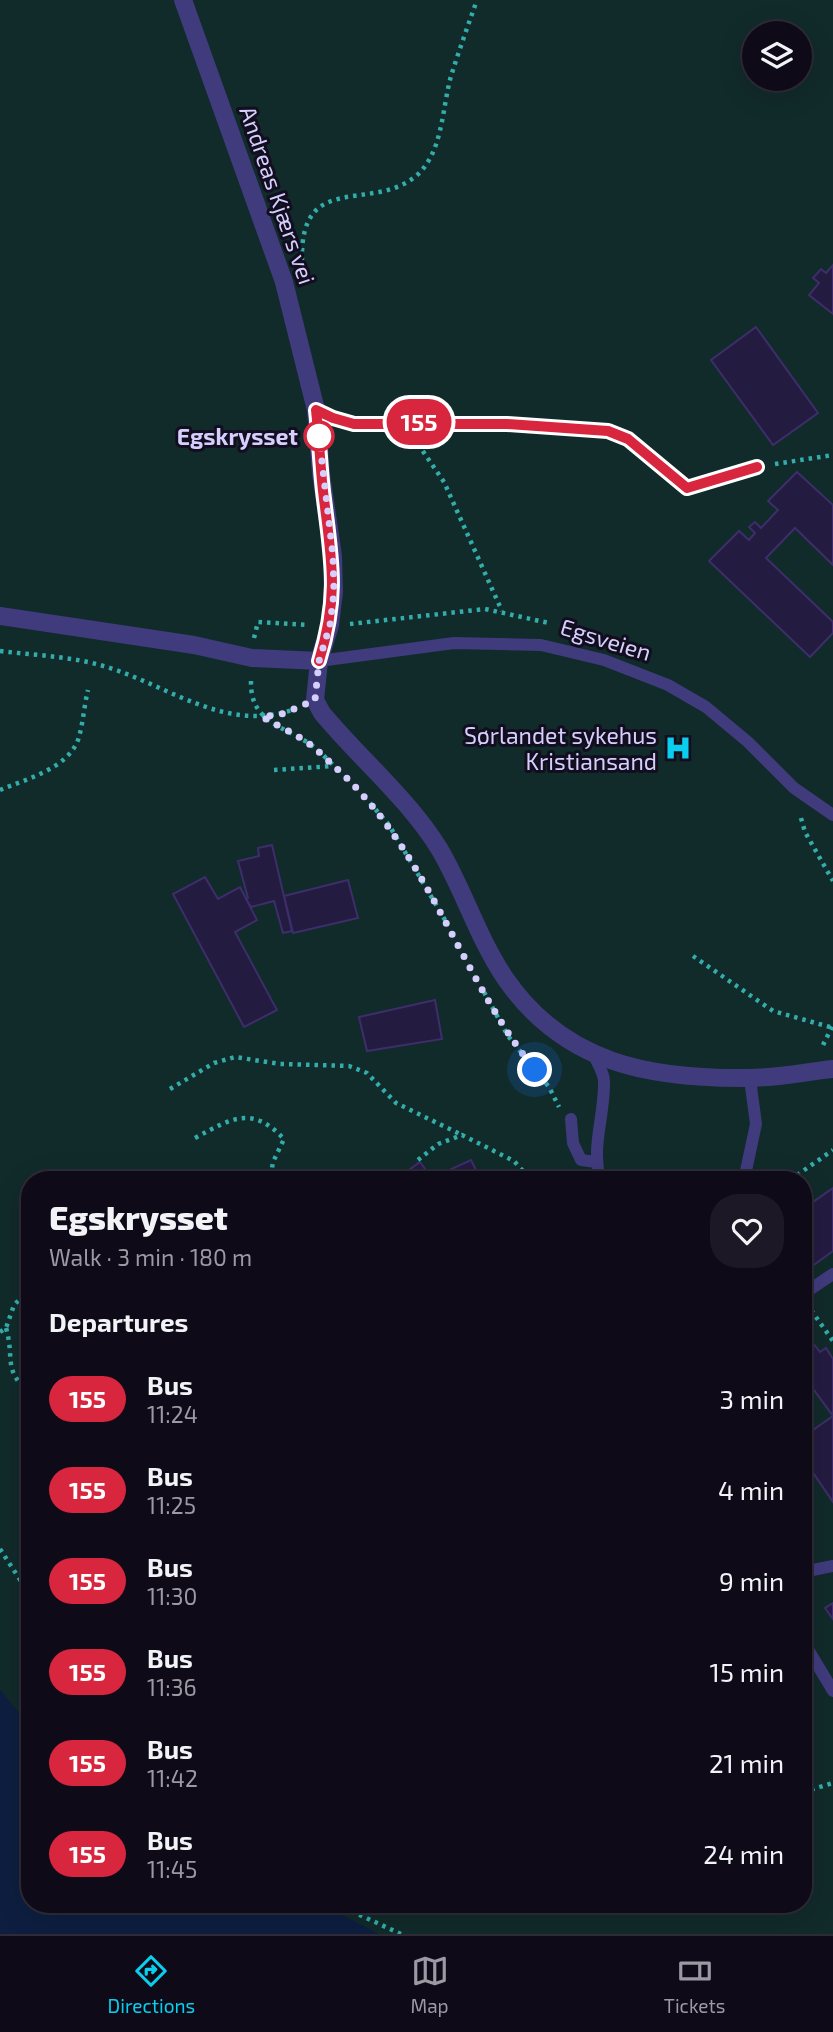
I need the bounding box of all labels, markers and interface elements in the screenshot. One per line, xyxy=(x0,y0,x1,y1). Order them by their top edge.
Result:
map controls xyxy=(742,21,812,91)
button: layers xyxy=(742,21,812,91)
street label: Andreas Kjærs vei xyxy=(234,102,322,288)
line badge: 155 xyxy=(379,399,459,445)
text: 155 xyxy=(401,407,437,436)
marker: Egskrysset xyxy=(304,421,334,451)
place label: Egskrysset xyxy=(177,422,298,450)
street label: Egsveien xyxy=(557,612,655,666)
place label: Sørlandet sykehus Kristiansand xyxy=(464,721,657,775)
hospital icon: Sørlandet sykehus Kristiansand xyxy=(663,733,693,763)
your location xyxy=(517,1052,552,1087)
button: heart xyxy=(710,1194,784,1268)
text: Egskrysset xyxy=(49,1197,228,1237)
text: Walk · 3 min · 180 m xyxy=(49,1243,252,1271)
text: Departures xyxy=(49,1306,188,1337)
text: Bus xyxy=(147,1369,193,1400)
text: 3 min xyxy=(719,1383,784,1414)
text: 155 xyxy=(69,1384,106,1413)
text: 11:24 xyxy=(147,1400,198,1428)
text: Bus xyxy=(147,1460,193,1491)
text: 4 min xyxy=(718,1474,784,1505)
text: 155 xyxy=(69,1475,106,1504)
text: 11:25 xyxy=(147,1491,196,1519)
text: Bus xyxy=(147,1551,193,1582)
text: 9 min xyxy=(719,1565,784,1596)
text: 155 xyxy=(69,1566,106,1595)
text: 11:30 xyxy=(147,1582,197,1610)
text: Bus xyxy=(147,1642,193,1673)
text: 15 min xyxy=(710,1656,784,1687)
text: 155 xyxy=(69,1657,106,1686)
text: 11:36 xyxy=(147,1673,197,1701)
text: Bus xyxy=(147,1733,193,1764)
text: 21 min xyxy=(709,1747,784,1778)
text: 155 xyxy=(69,1748,106,1777)
text: 11:42 xyxy=(147,1764,198,1792)
text: Bus xyxy=(147,1824,193,1855)
text: 24 min xyxy=(703,1838,784,1869)
text: 155 xyxy=(69,1839,106,1868)
text: 11:45 xyxy=(147,1855,197,1883)
tab: Directions xyxy=(108,1952,195,2017)
tab: Map xyxy=(410,1952,449,2017)
tab: Tickets xyxy=(664,1952,725,2017)

